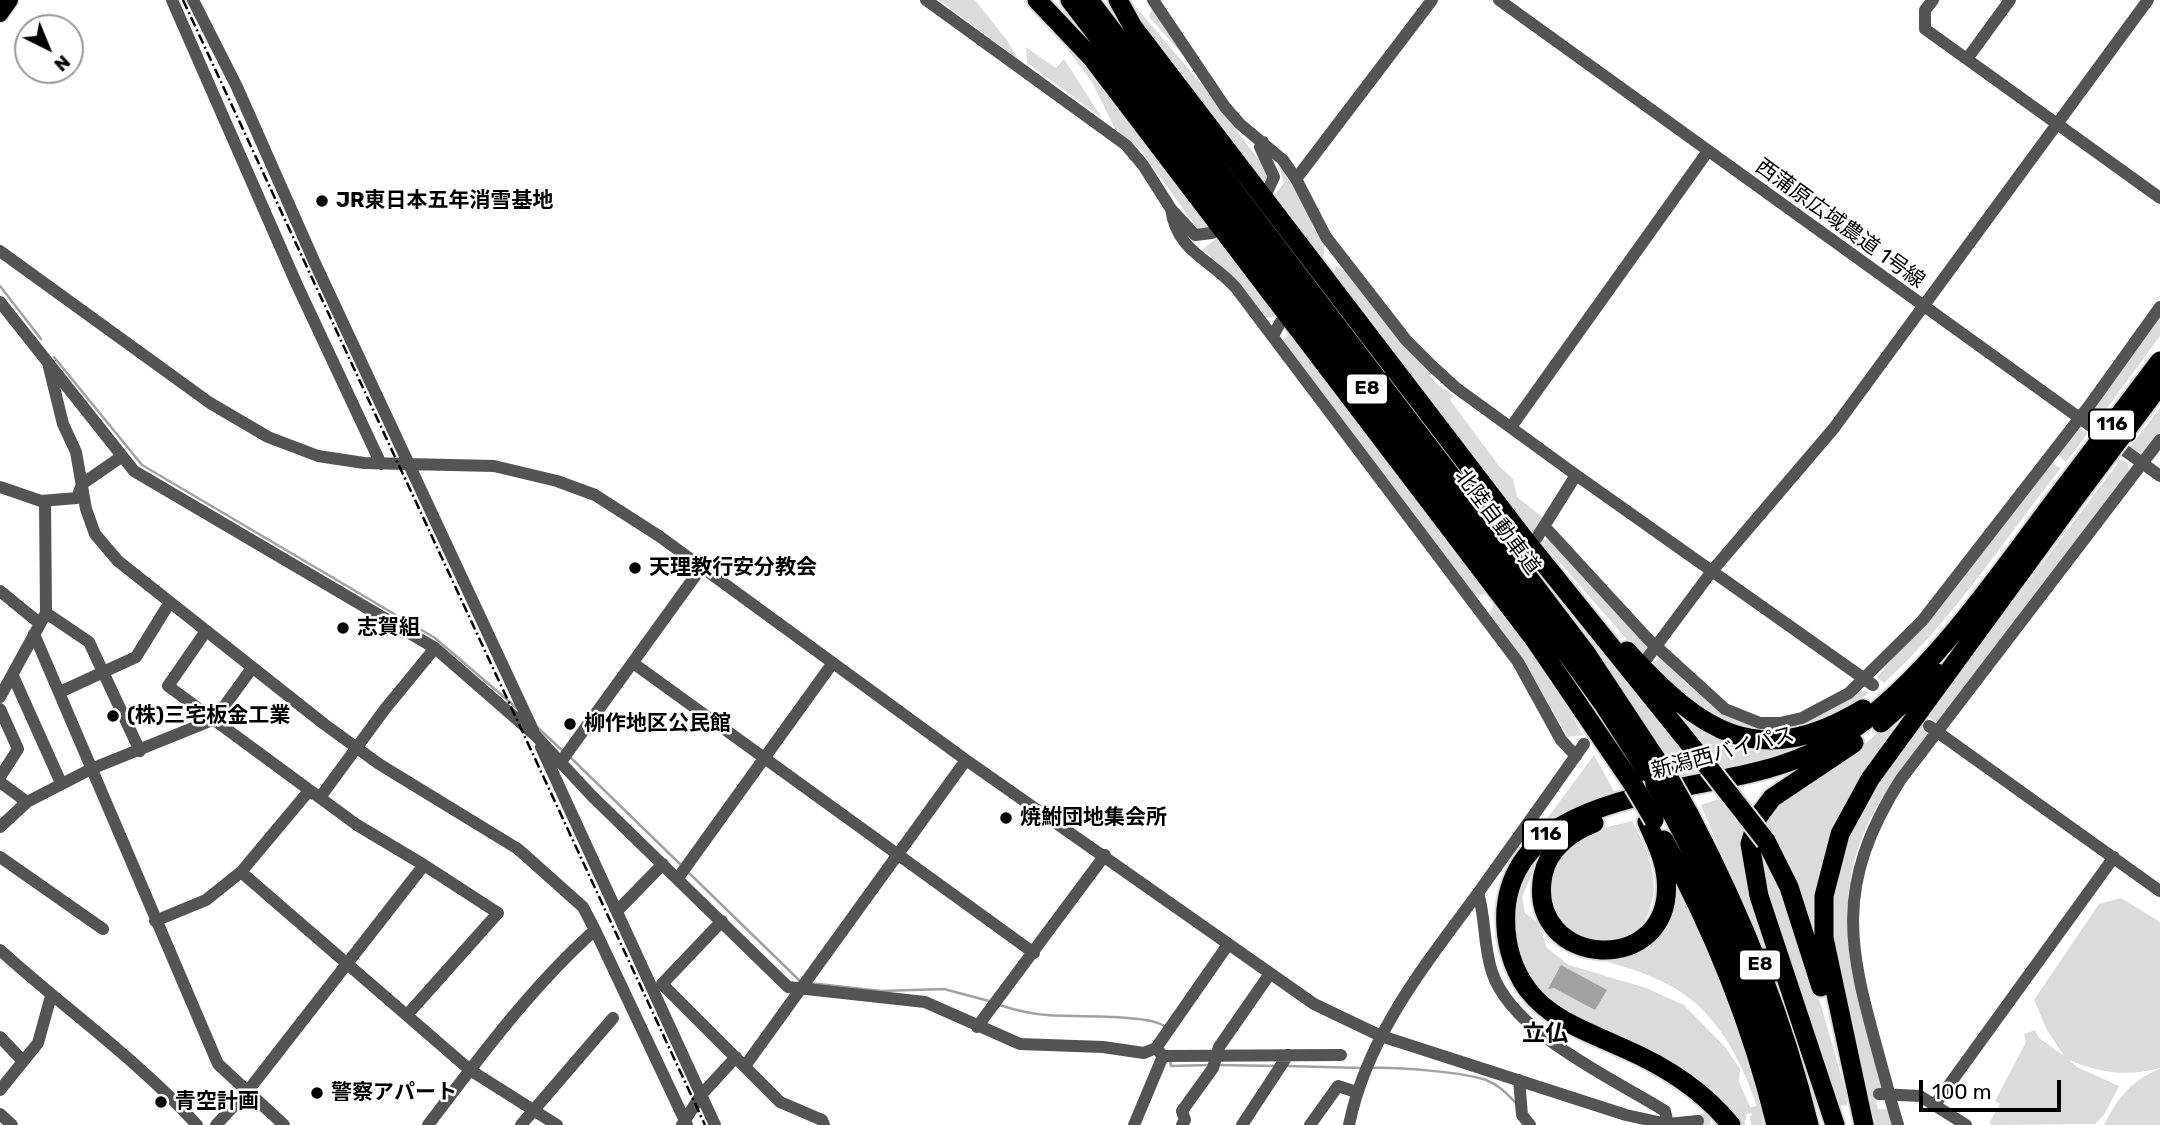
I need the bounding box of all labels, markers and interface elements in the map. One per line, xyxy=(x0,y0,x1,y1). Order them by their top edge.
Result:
north arrow xyxy=(14,14,84,84)
text: N xyxy=(49,50,75,76)
street label: 西蒲原広域農道 1号線 xyxy=(1750,154,1930,294)
place label: JR東日本五年消雪基地 xyxy=(336,188,554,214)
marker: JR東日本五年消雪基地 xyxy=(314,193,330,209)
road number: E8 xyxy=(1346,374,1388,404)
road number: 116 xyxy=(2089,410,2135,440)
street label: 北陸自動車道 xyxy=(1449,464,1545,580)
place label: 天理教行安分教会 xyxy=(649,555,817,581)
marker: 天理教行安分教会 xyxy=(627,560,643,576)
place label: 志賀組 xyxy=(357,615,420,641)
marker: 志賀組 xyxy=(335,620,351,636)
place label: (株)三宅板金工業 xyxy=(127,703,290,729)
marker: (株)三宅板金工業 xyxy=(105,708,121,724)
place label: 柳作地区公民館 xyxy=(584,711,731,737)
marker: 柳作地区公民館 xyxy=(562,716,578,732)
street label: 新潟西バイパス xyxy=(1649,722,1797,784)
place label: 焼鮒団地集会所 xyxy=(1020,805,1167,831)
marker: 焼鮒団地集会所 xyxy=(998,810,1014,826)
road number: 116 xyxy=(1523,820,1569,850)
road number: E8 xyxy=(1739,950,1781,981)
district label: 立仏 xyxy=(1522,1020,1568,1048)
scale bar xyxy=(1922,1066,2064,1110)
text: 100 m xyxy=(1932,1079,1991,1104)
place label: 警察アパート xyxy=(331,1080,457,1106)
marker: 警察アパート xyxy=(309,1085,325,1101)
place label: 青空計画 xyxy=(175,1089,259,1115)
marker: 青空計画 xyxy=(153,1094,169,1110)

